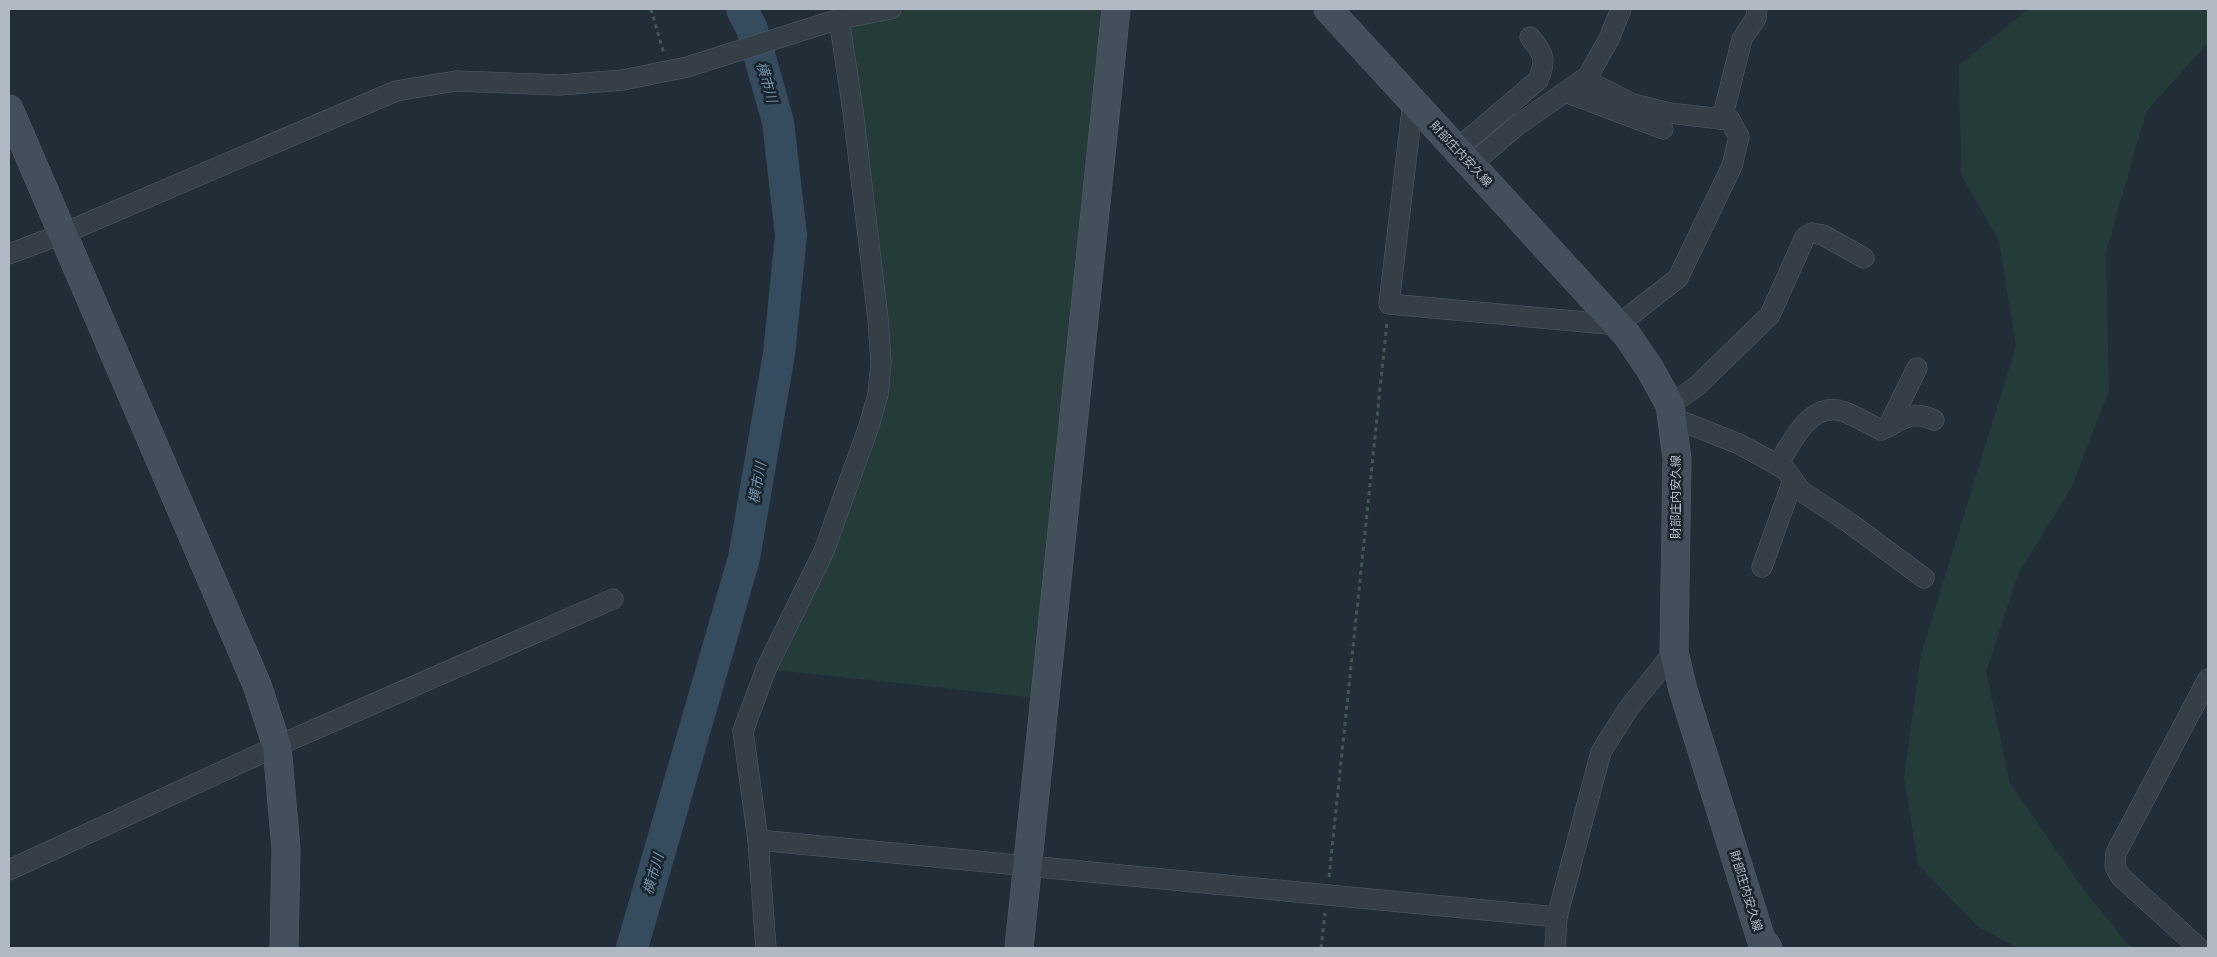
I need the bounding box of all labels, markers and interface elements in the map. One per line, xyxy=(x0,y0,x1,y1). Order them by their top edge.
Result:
water label: 横市川 xyxy=(754,59,782,106)
street label: 財部庄内安久線 xyxy=(1428,118,1496,189)
street label: 財部庄内安久線 xyxy=(1668,455,1682,539)
water label: 横市川 xyxy=(744,459,769,505)
street label: 財部庄内安久線 xyxy=(1728,848,1766,933)
water label: 横市川 xyxy=(639,849,667,896)

